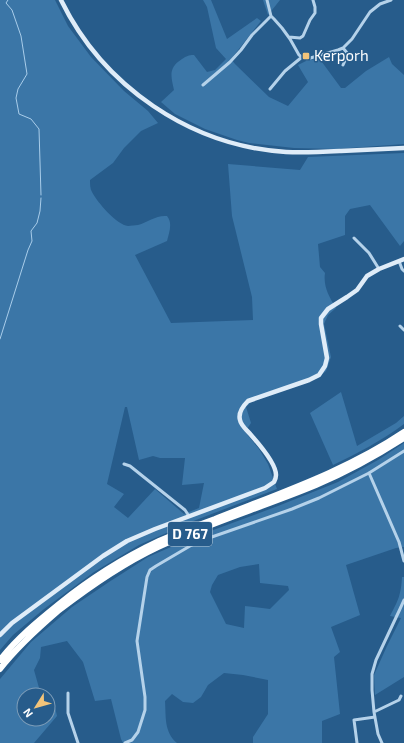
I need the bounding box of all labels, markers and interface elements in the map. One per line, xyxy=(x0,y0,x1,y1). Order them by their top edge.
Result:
place label: Kerporh xyxy=(314,46,369,64)
marker: Kerporh xyxy=(301,51,311,61)
road number: D 767 xyxy=(168,522,212,546)
north arrow xyxy=(16,687,56,727)
text: N xyxy=(20,706,35,720)

